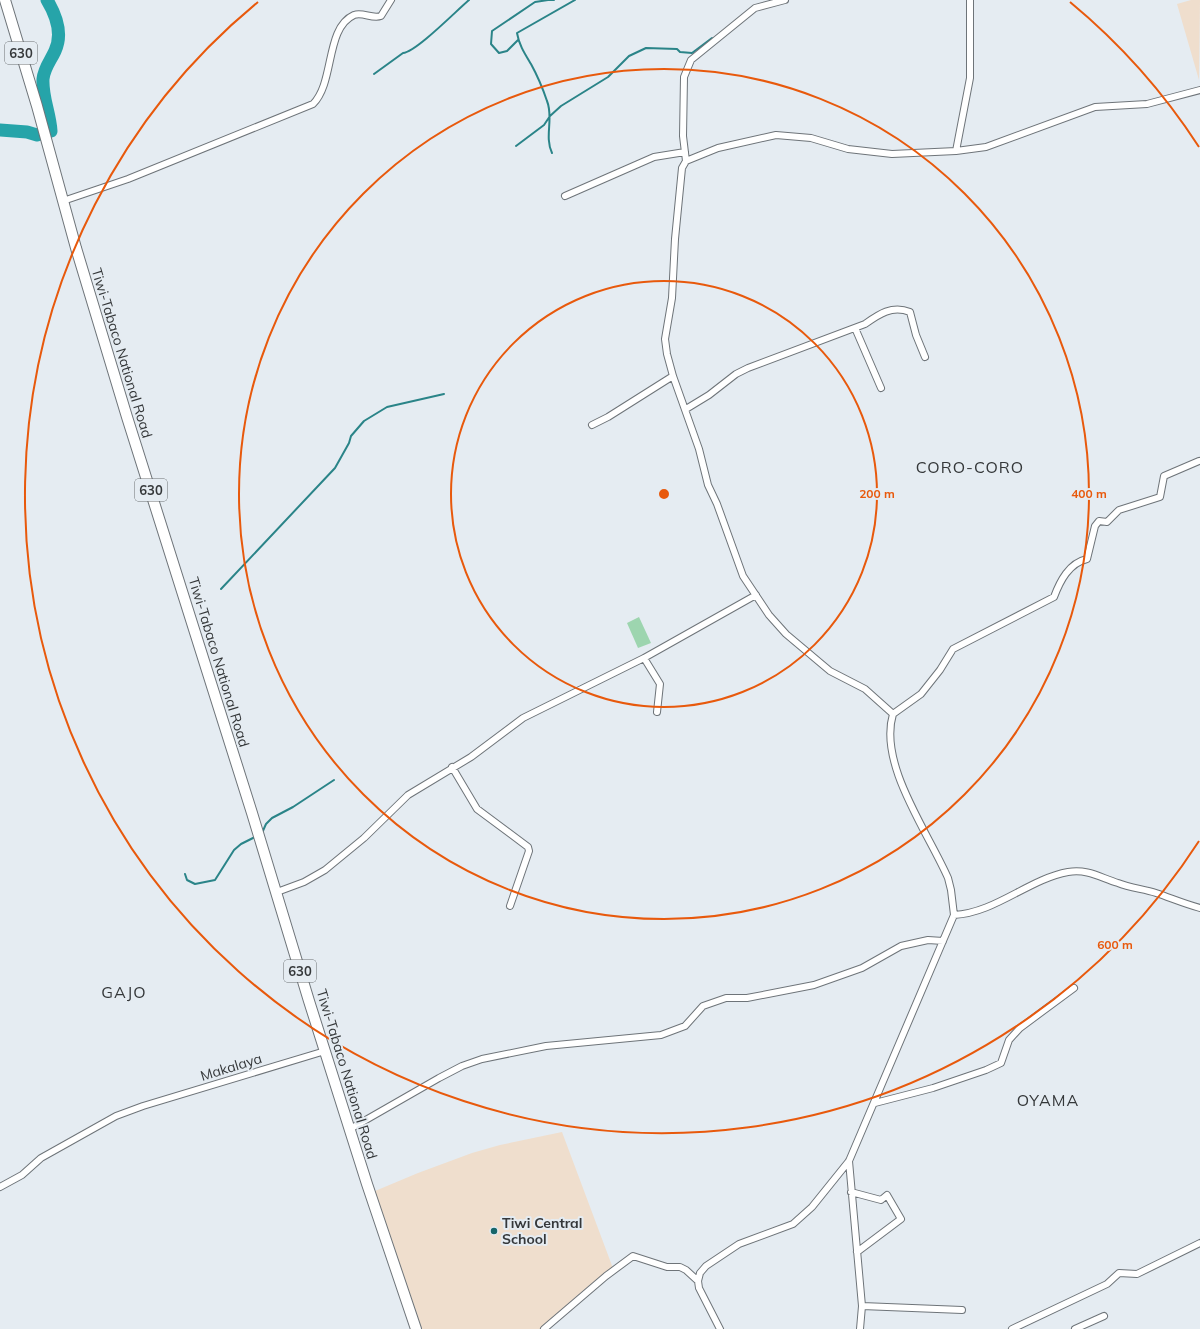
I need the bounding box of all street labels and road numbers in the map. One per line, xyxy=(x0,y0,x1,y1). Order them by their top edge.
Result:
road number: 630 xyxy=(5,42,37,64)
street label: Tiwi-Tabaco National Road xyxy=(88,266,156,440)
road number: 630 xyxy=(135,479,167,501)
street label: Tiwi-Tabaco National Road xyxy=(185,575,253,749)
road number: 630 xyxy=(284,960,316,982)
street label: Tiwi-Tabaco National Road xyxy=(313,987,381,1161)
street label: Makalaya xyxy=(198,1049,264,1085)

